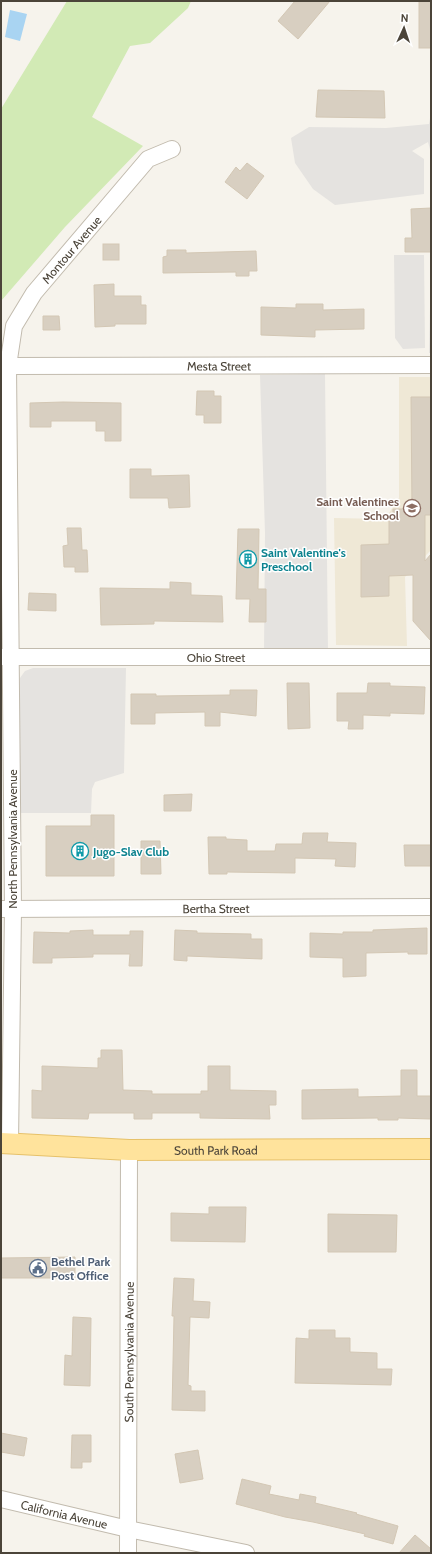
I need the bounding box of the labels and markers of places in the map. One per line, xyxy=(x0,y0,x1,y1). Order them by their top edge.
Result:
place label: Saint Valentines School xyxy=(316,494,399,523)
school or university icon: Saint Valentines School xyxy=(402,498,422,518)
place label: Saint Valentine's Preschool xyxy=(261,545,346,574)
building icon: Saint Valentine's Preschool xyxy=(238,549,258,569)
building icon: Jugo-Slav Club xyxy=(70,841,90,861)
place label: Jugo-Slav Club xyxy=(92,844,169,859)
place label: Bethel Park Post Office xyxy=(51,1254,110,1283)
public building icon: Bethel Park Post Office xyxy=(28,1258,48,1278)

